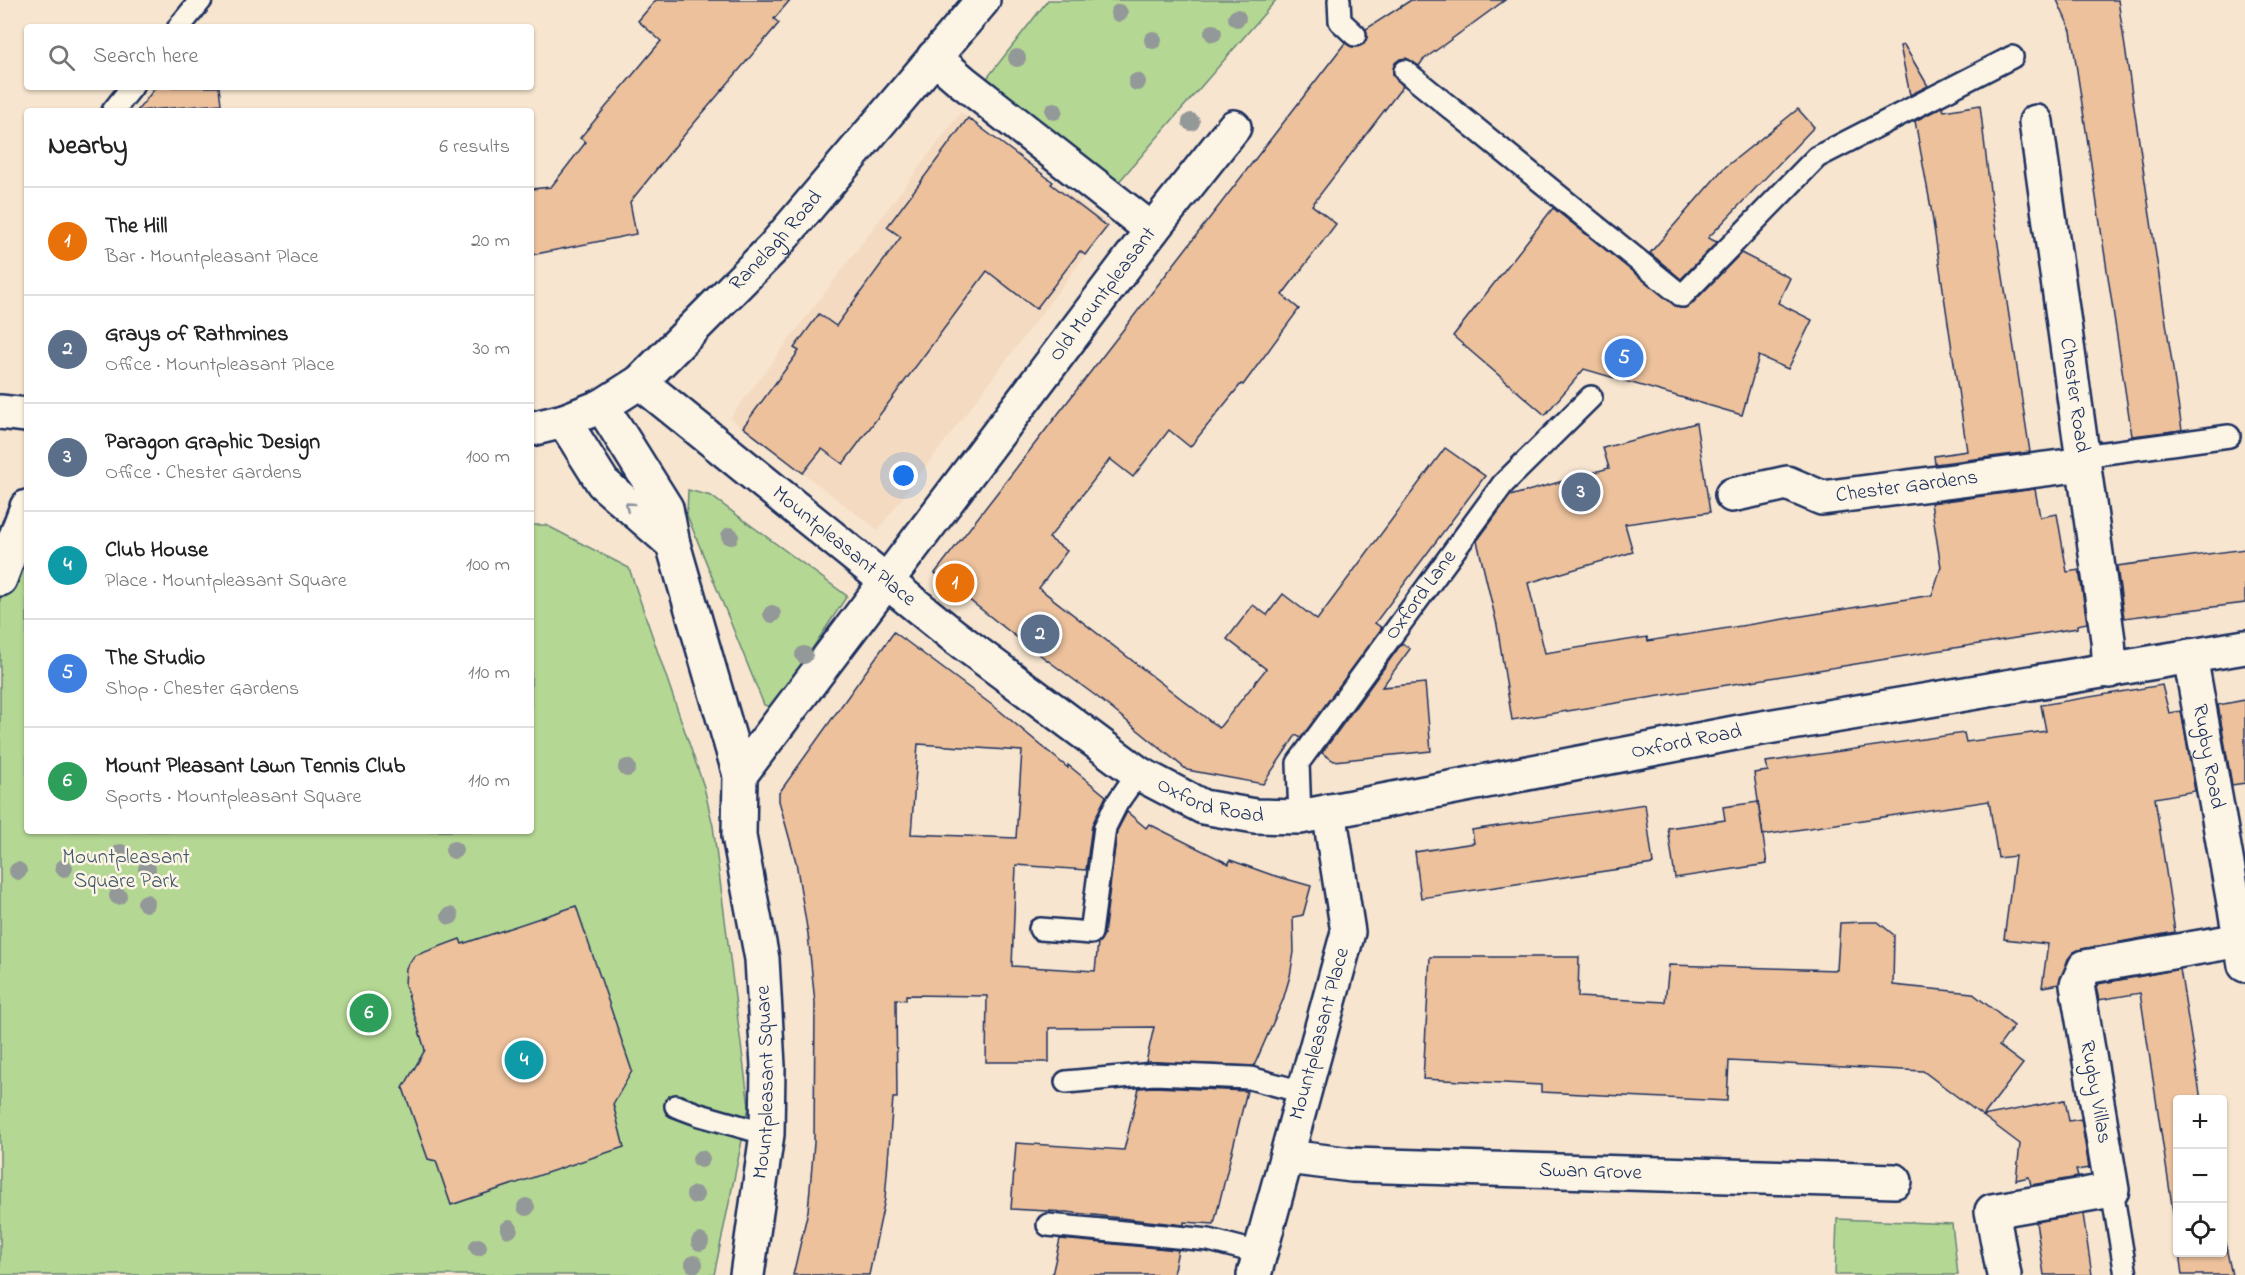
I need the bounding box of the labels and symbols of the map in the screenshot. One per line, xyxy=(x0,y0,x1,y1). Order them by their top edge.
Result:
street label: Ranelagh Road xyxy=(723,184,830,298)
street label: Old Mountpleasant xyxy=(1042,221,1164,368)
pin: 5 xyxy=(1604,336,1644,380)
street label: Chester Road xyxy=(2051,336,2097,455)
your location xyxy=(889,461,918,490)
street label: Chester Gardens xyxy=(1834,463,1980,511)
pin: 3 xyxy=(1562,470,1600,514)
street label: Mountpleasant Place xyxy=(765,479,923,615)
one-way arrow xyxy=(625,502,636,513)
street label: Oxford Lane xyxy=(1378,544,1465,647)
pin: 1 xyxy=(936,560,974,606)
pin: 2 xyxy=(1020,612,1060,656)
street label: Rugby Road xyxy=(2184,702,2232,811)
street label: Oxford Road xyxy=(1629,717,1744,768)
street label: Oxford Road xyxy=(1151,770,1264,831)
park label: Mountpleasant Square Park xyxy=(62,843,190,897)
street label: Mountpleasant Place xyxy=(1282,944,1358,1123)
street label: Mountpleasant Square xyxy=(746,984,783,1181)
pin: 6 xyxy=(350,990,388,1036)
pin: 4 xyxy=(504,1038,544,1082)
street label: Rugby Villas xyxy=(2069,1038,2119,1146)
street label: Swan Grove xyxy=(1538,1156,1643,1189)

